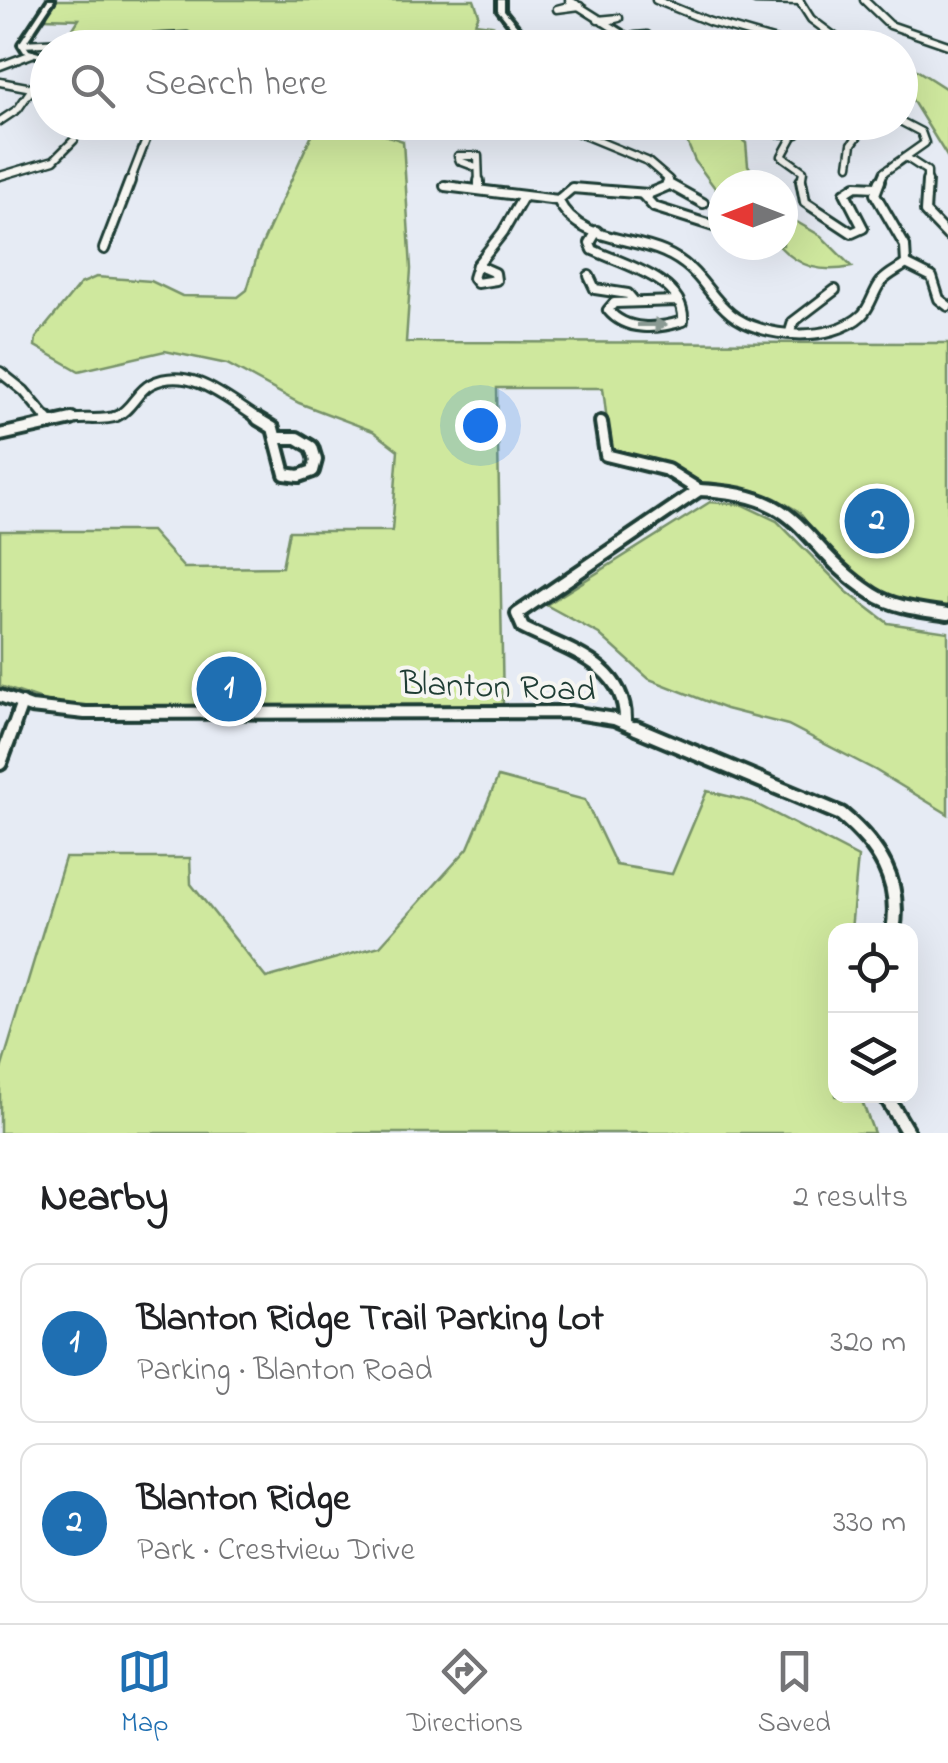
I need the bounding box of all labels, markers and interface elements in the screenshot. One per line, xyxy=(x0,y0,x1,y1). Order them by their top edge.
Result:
search box xyxy=(30,30,918,140)
text: Search here xyxy=(145,57,327,113)
icon: search xyxy=(65,58,120,113)
north arrow xyxy=(708,170,798,260)
one-way arrow xyxy=(637,317,669,333)
your location xyxy=(455,400,506,451)
pin: 2 xyxy=(844,484,910,558)
pin: 1 xyxy=(196,652,262,726)
street label: Blanton Road xyxy=(398,660,597,717)
map controls xyxy=(828,923,918,1103)
button: locate xyxy=(828,923,918,1013)
button: layers xyxy=(828,1013,918,1103)
text: Nearby xyxy=(40,1168,168,1229)
text: 2 results xyxy=(793,1175,908,1222)
text: Blanton Ridge Trail Parking Lot xyxy=(137,1292,604,1348)
text: 1 xyxy=(69,1320,80,1367)
text: 320 m xyxy=(830,1320,906,1367)
text: Parking · Blanton Road xyxy=(137,1348,432,1395)
text: Blanton Ridge xyxy=(137,1472,350,1528)
text: 2 xyxy=(67,1500,82,1547)
text: 330 m xyxy=(833,1500,906,1547)
text: Park · Crestview Drive xyxy=(137,1528,415,1575)
tab: Map xyxy=(117,1644,172,1745)
tab: Directions xyxy=(407,1644,523,1745)
tab: Saved xyxy=(758,1644,831,1745)

